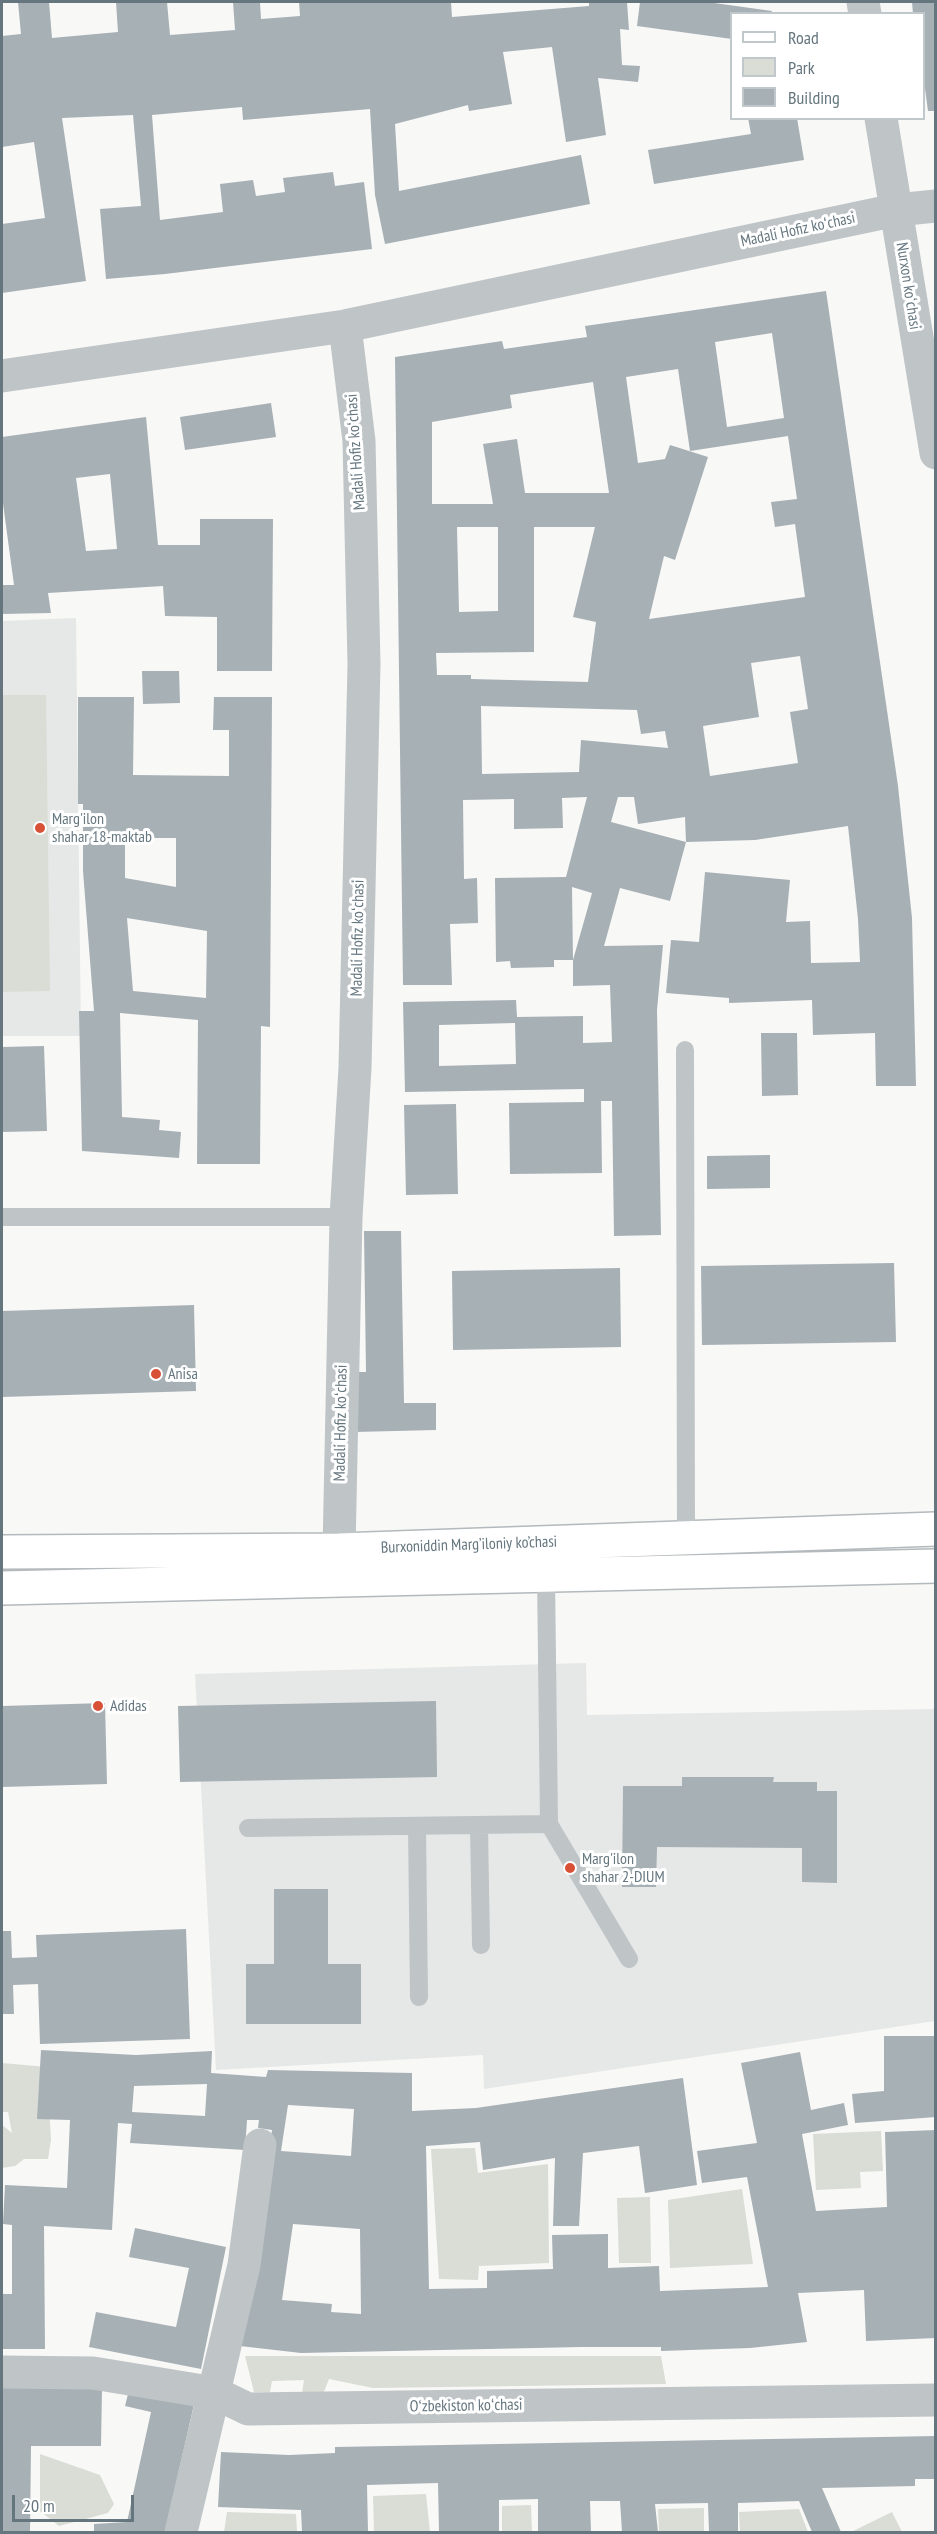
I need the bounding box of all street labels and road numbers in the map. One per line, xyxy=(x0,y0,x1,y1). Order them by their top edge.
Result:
street label: Madali Hofiz koʻchasi xyxy=(739,208,857,252)
street label: Nurxon koʻchasi xyxy=(892,241,924,331)
street label: Madali Hofiz koʻchasi xyxy=(342,393,370,511)
street label: Madali Hofiz koʻchasi xyxy=(347,880,369,996)
street label: Madali Hofiz koʻchasi xyxy=(330,1365,352,1481)
street label: Burxoniddin Marg’iloniy ko’chasi xyxy=(381,1532,557,1558)
street label: Oʻzbekiston koʻchasi xyxy=(409,2395,523,2417)

